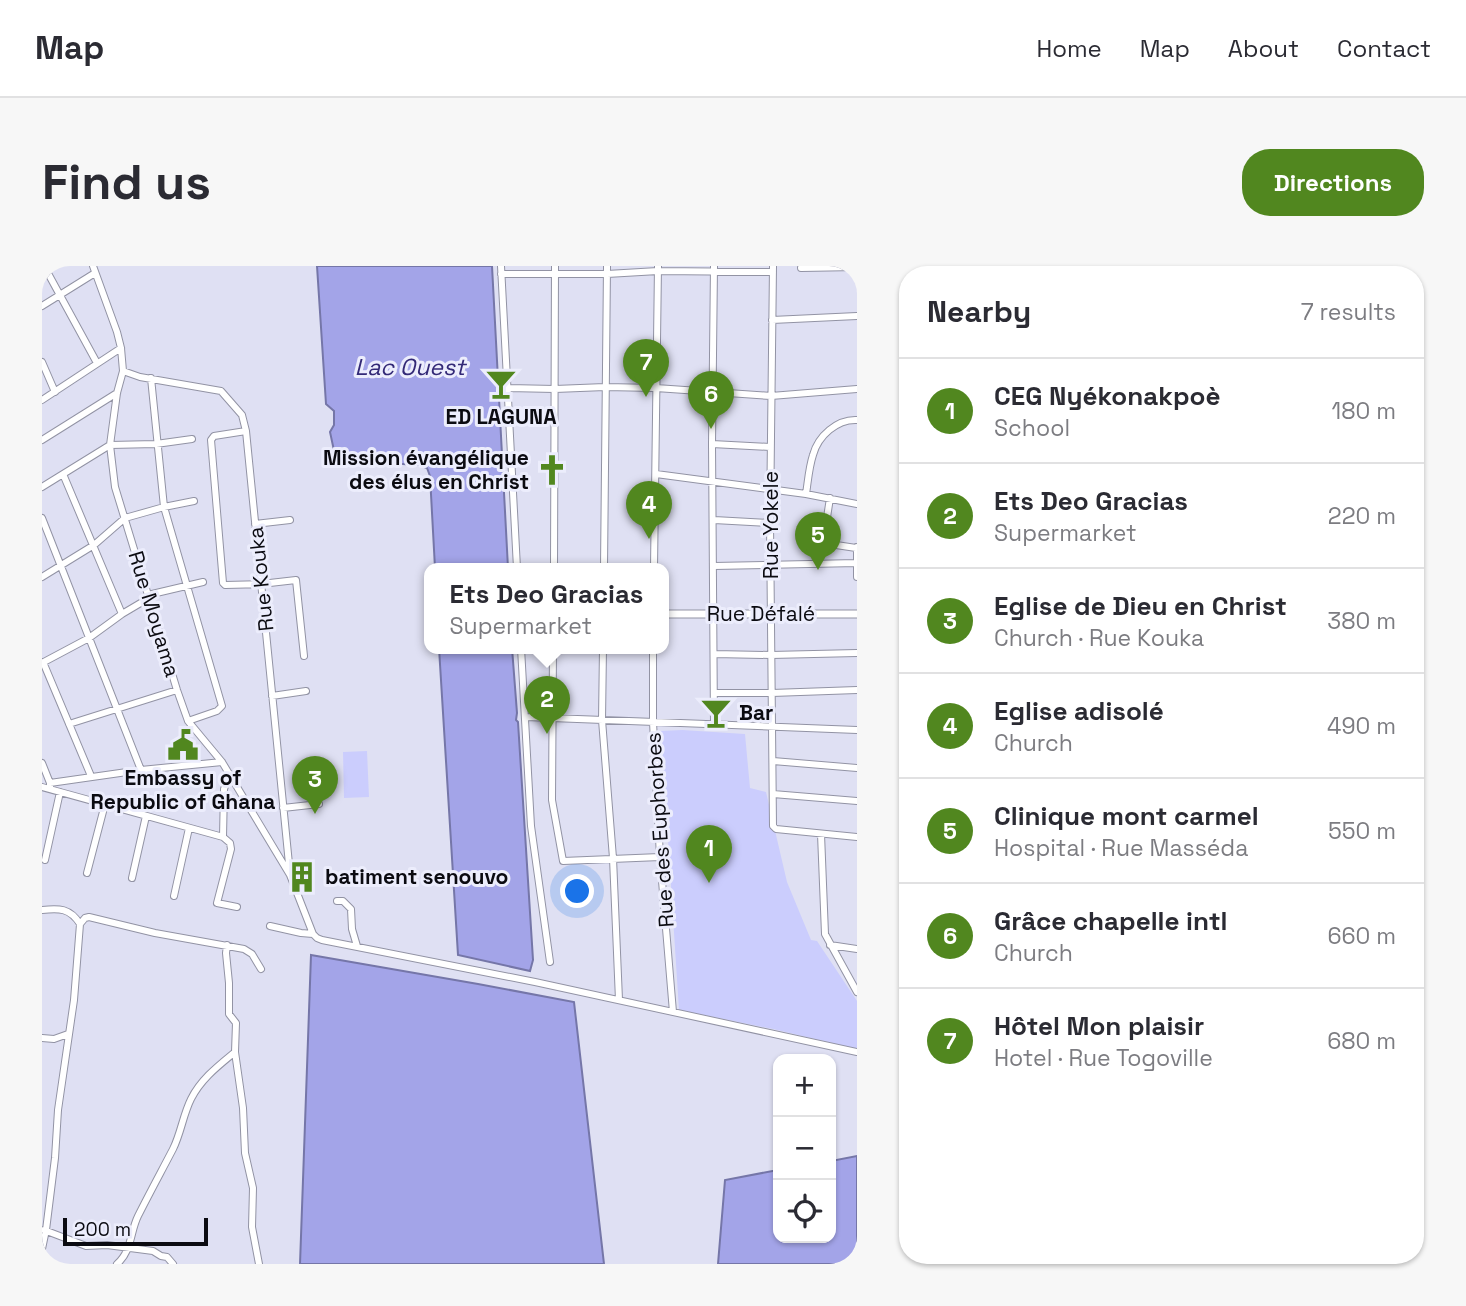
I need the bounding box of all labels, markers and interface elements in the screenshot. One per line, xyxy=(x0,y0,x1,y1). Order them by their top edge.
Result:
text: Map xyxy=(35,27,104,69)
text: Home xyxy=(1036,33,1102,64)
text: Map xyxy=(1140,33,1190,64)
text: About xyxy=(1228,33,1299,64)
text: Contact xyxy=(1337,33,1431,64)
button: Directions xyxy=(1242,149,1424,216)
text: Find us xyxy=(42,151,211,213)
text: Nearby xyxy=(927,292,1031,331)
text: 7 results xyxy=(1301,297,1396,327)
pin: 7 xyxy=(623,339,669,397)
water label: Lac Ouest xyxy=(355,352,468,382)
bar icon: ED LAGUNA xyxy=(484,367,518,401)
pin: 6 xyxy=(688,371,734,429)
text: CEG Nyékonakpoè xyxy=(994,379,1220,413)
text: 1 xyxy=(945,396,955,426)
text: 180 m xyxy=(1332,396,1396,426)
place label: ED LAGUNA xyxy=(446,403,556,430)
text: School xyxy=(994,413,1070,443)
place label: Mission évangélique des élus en Christ xyxy=(323,444,529,495)
church icon: Mission évangélique des élus en Christ xyxy=(535,453,569,487)
street label: Rue Yokele xyxy=(757,471,784,579)
pin: 4 xyxy=(626,481,672,539)
text: Ets Deo Gracias xyxy=(994,484,1188,518)
text: 2 xyxy=(943,501,957,531)
text: 220 m xyxy=(1328,501,1396,531)
pin: 5 xyxy=(795,512,841,570)
text: Supermarket xyxy=(994,518,1136,548)
street label: Rue Kouka xyxy=(242,525,279,633)
street label: Rue Moyama xyxy=(123,548,186,680)
popup xyxy=(424,563,669,654)
text: Ets Deo Gracias xyxy=(450,577,644,611)
text: Eglise de Dieu en Christ xyxy=(994,589,1287,623)
street label: Rue Défalé xyxy=(707,600,815,627)
text: 3 xyxy=(943,606,957,636)
text: 380 m xyxy=(1327,606,1396,636)
text: Supermarket xyxy=(450,611,592,641)
text: Church · Rue Kouka xyxy=(994,623,1204,653)
pin: 2 xyxy=(524,676,570,734)
text: Eglise adisolé xyxy=(994,694,1164,728)
bar icon: Bar xyxy=(699,696,733,730)
place label: Bar xyxy=(739,699,773,726)
text: 4 xyxy=(943,711,957,741)
text: 490 m xyxy=(1327,711,1396,741)
public building icon: Embassy of Republic of Ghana xyxy=(166,728,200,762)
text: Church xyxy=(994,728,1073,758)
street label: Rue des Euphorbes xyxy=(639,732,680,928)
pin: 3 xyxy=(292,756,338,814)
place label: Embassy of Republic of Ghana xyxy=(91,764,276,815)
text: Clinique mont carmel xyxy=(994,799,1259,833)
text: 5 xyxy=(943,816,957,846)
text: 550 m xyxy=(1328,816,1396,846)
pin: 1 xyxy=(686,825,732,883)
text: Hospital · Rue Masséda xyxy=(994,833,1248,863)
building icon: batiment senouvo xyxy=(285,860,319,894)
place label: batiment senouvo xyxy=(325,863,508,890)
your location xyxy=(560,874,594,908)
text: Grâce chapelle intl xyxy=(994,904,1227,938)
text: 6 xyxy=(943,921,957,951)
text: 660 m xyxy=(1327,921,1396,951)
text: Church xyxy=(994,938,1073,968)
text: Hôtel Mon plaisir xyxy=(994,1009,1204,1043)
text: 7 xyxy=(944,1026,956,1056)
text: 680 m xyxy=(1327,1026,1396,1056)
text: Hotel · Rue Togoville xyxy=(994,1043,1213,1073)
map controls xyxy=(773,1054,836,1243)
button: + xyxy=(773,1054,836,1117)
button: − xyxy=(773,1117,836,1180)
button: locate xyxy=(773,1180,836,1243)
scale bar xyxy=(63,1215,208,1247)
text: 200 m xyxy=(74,1217,131,1242)

